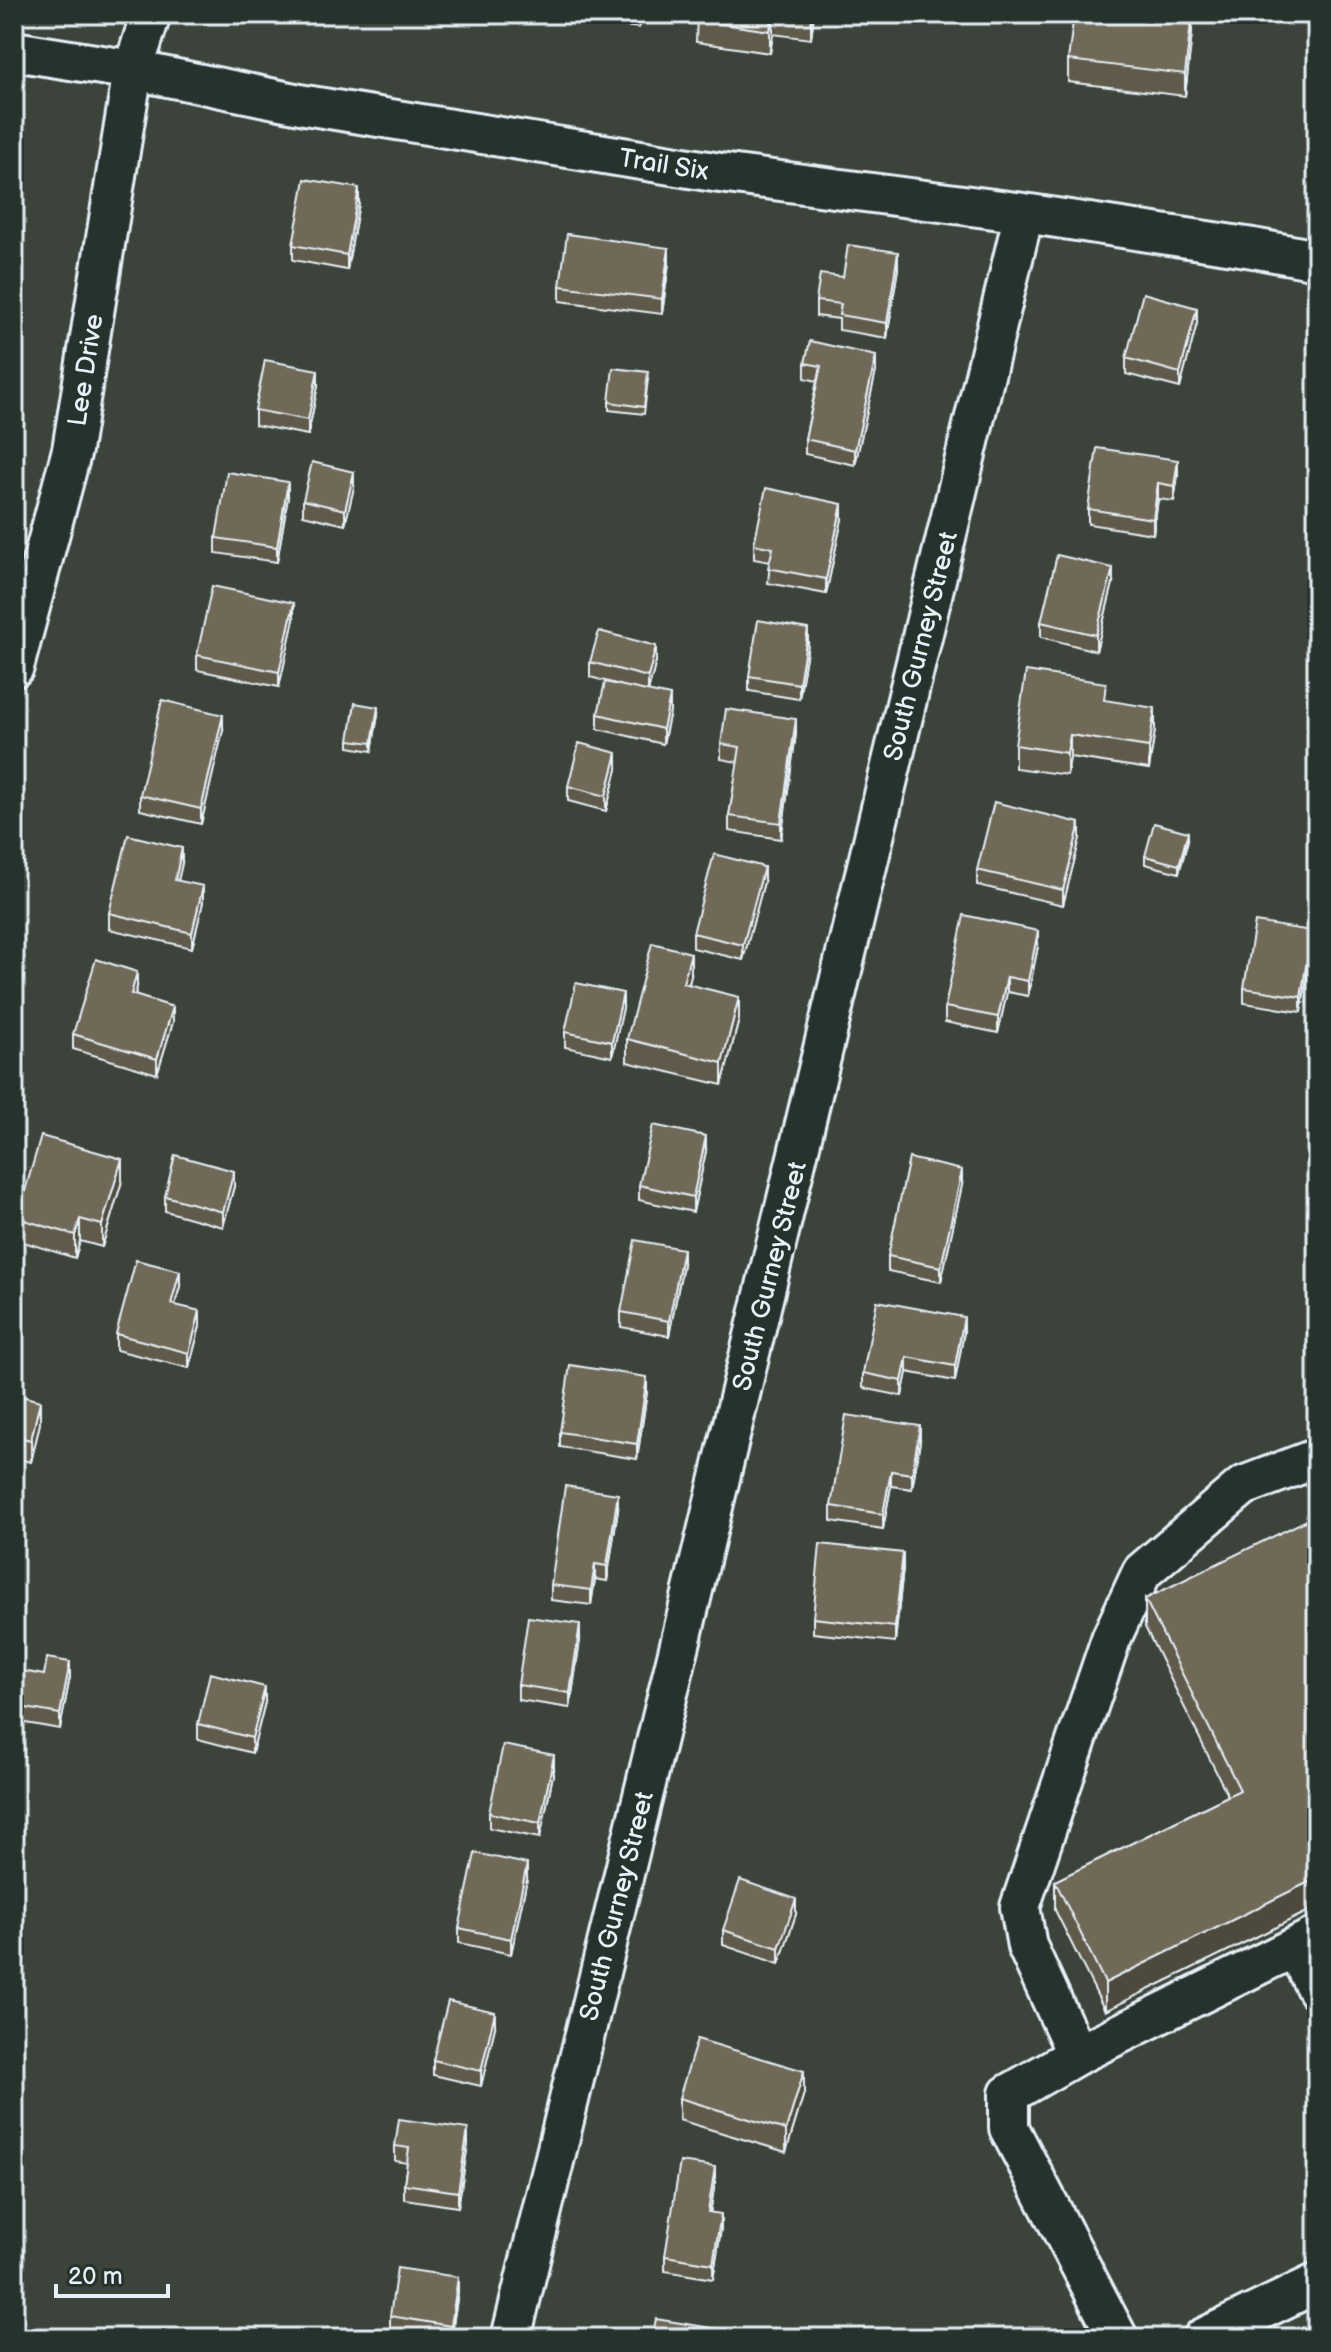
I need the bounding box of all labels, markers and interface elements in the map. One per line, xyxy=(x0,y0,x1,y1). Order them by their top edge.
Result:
street label: Trail Six xyxy=(617,143,711,188)
street label: Lee Drive xyxy=(62,312,111,429)
street label: South Gurney Street xyxy=(878,528,965,764)
street label: South Gurney Street xyxy=(727,1158,814,1394)
street label: South Gurney Street xyxy=(574,1788,661,2024)
scale bar xyxy=(56,2248,168,2298)
text: 20 m xyxy=(68,2262,123,2291)

